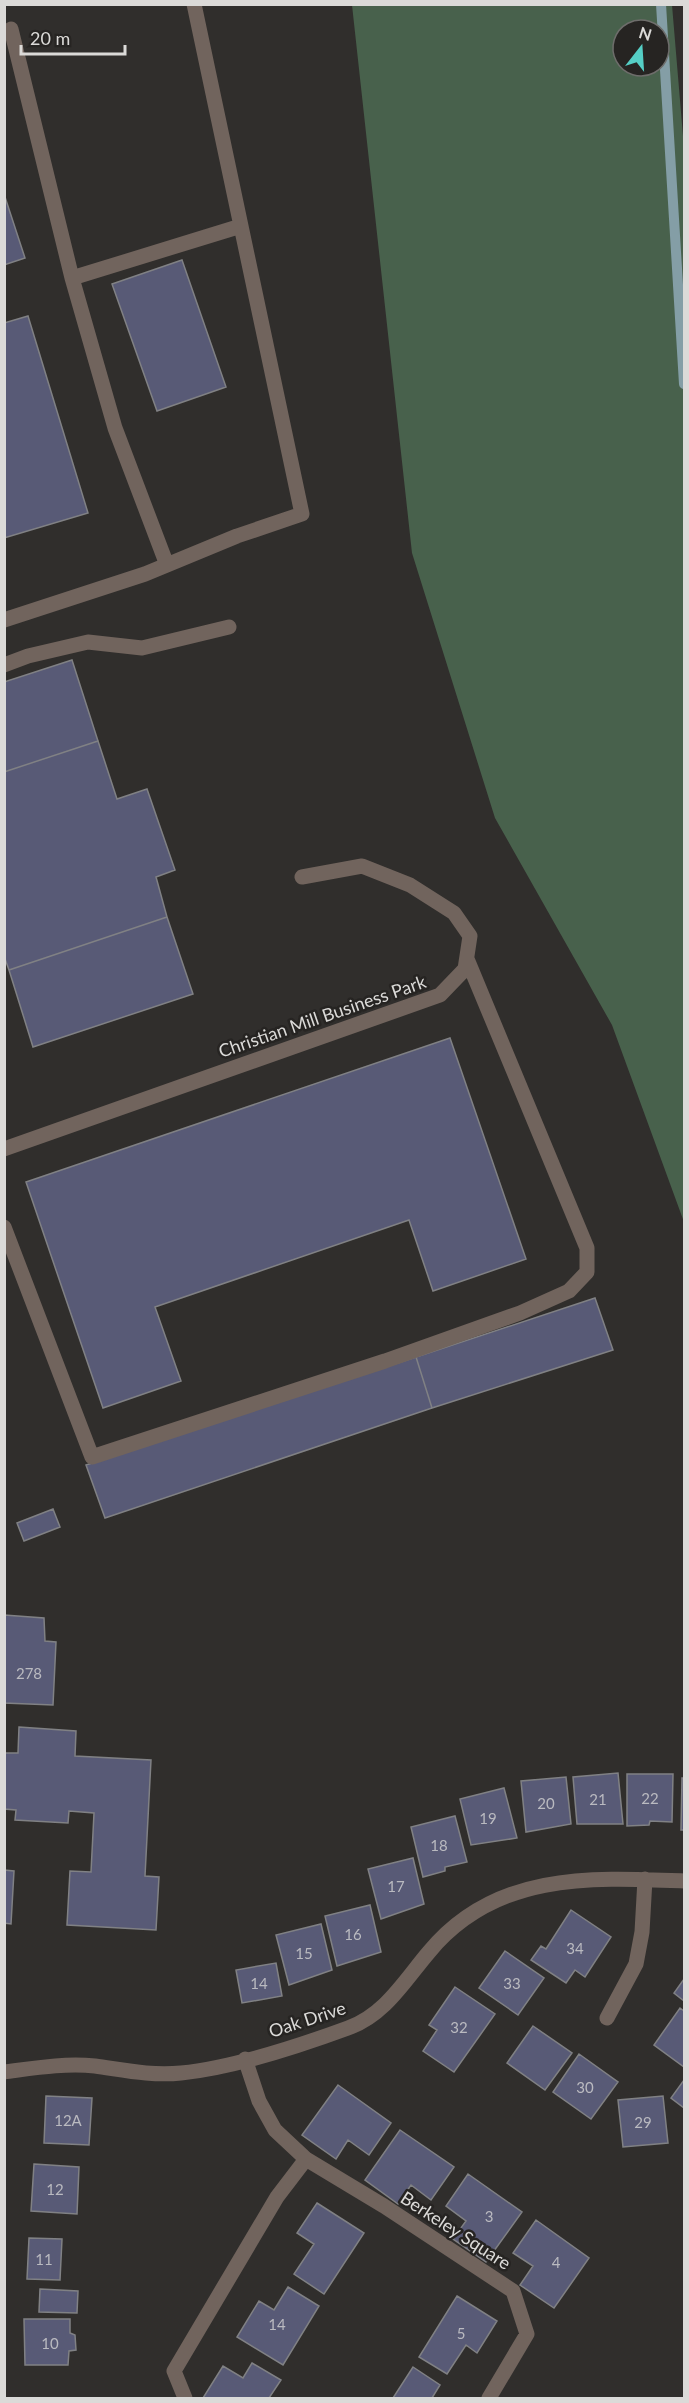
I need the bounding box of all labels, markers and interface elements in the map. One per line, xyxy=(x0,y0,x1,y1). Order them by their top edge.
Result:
scale bar xyxy=(21,18,124,56)
north arrow xyxy=(611,18,671,78)
text: N xyxy=(637,22,654,44)
text: 20 m xyxy=(30,27,70,49)
street label: Christian Mill Business Park xyxy=(215,970,429,1062)
house number: 278 xyxy=(16,1664,42,1682)
house number: 22 xyxy=(641,1789,659,1807)
house number: 21 xyxy=(589,1790,607,1808)
house number: 20 xyxy=(537,1794,555,1812)
house number: 19 xyxy=(479,1809,497,1827)
house number: 18 xyxy=(430,1836,448,1854)
house number: 17 xyxy=(387,1877,405,1895)
house number: 16 xyxy=(344,1925,362,1943)
house number: 34 xyxy=(566,1939,584,1957)
house number: 15 xyxy=(295,1944,313,1962)
house number: 14 xyxy=(250,1974,268,1992)
house number: 33 xyxy=(503,1974,521,1992)
street label: Oak Drive xyxy=(266,1996,348,2042)
house number: 32 xyxy=(450,2018,468,2036)
house number: 30 xyxy=(576,2078,594,2096)
house number: 12A xyxy=(54,2111,83,2129)
house number: 29 xyxy=(634,2113,652,2131)
house number: 12 xyxy=(46,2180,64,2198)
street label: Berkeley Square xyxy=(397,2186,515,2274)
house number: 3 xyxy=(485,2207,493,2225)
house number: 11 xyxy=(35,2250,53,2268)
house number: 4 xyxy=(552,2253,561,2271)
house number: 14 xyxy=(268,2315,286,2333)
house number: 5 xyxy=(457,2324,465,2342)
house number: 10 xyxy=(41,2334,59,2352)

